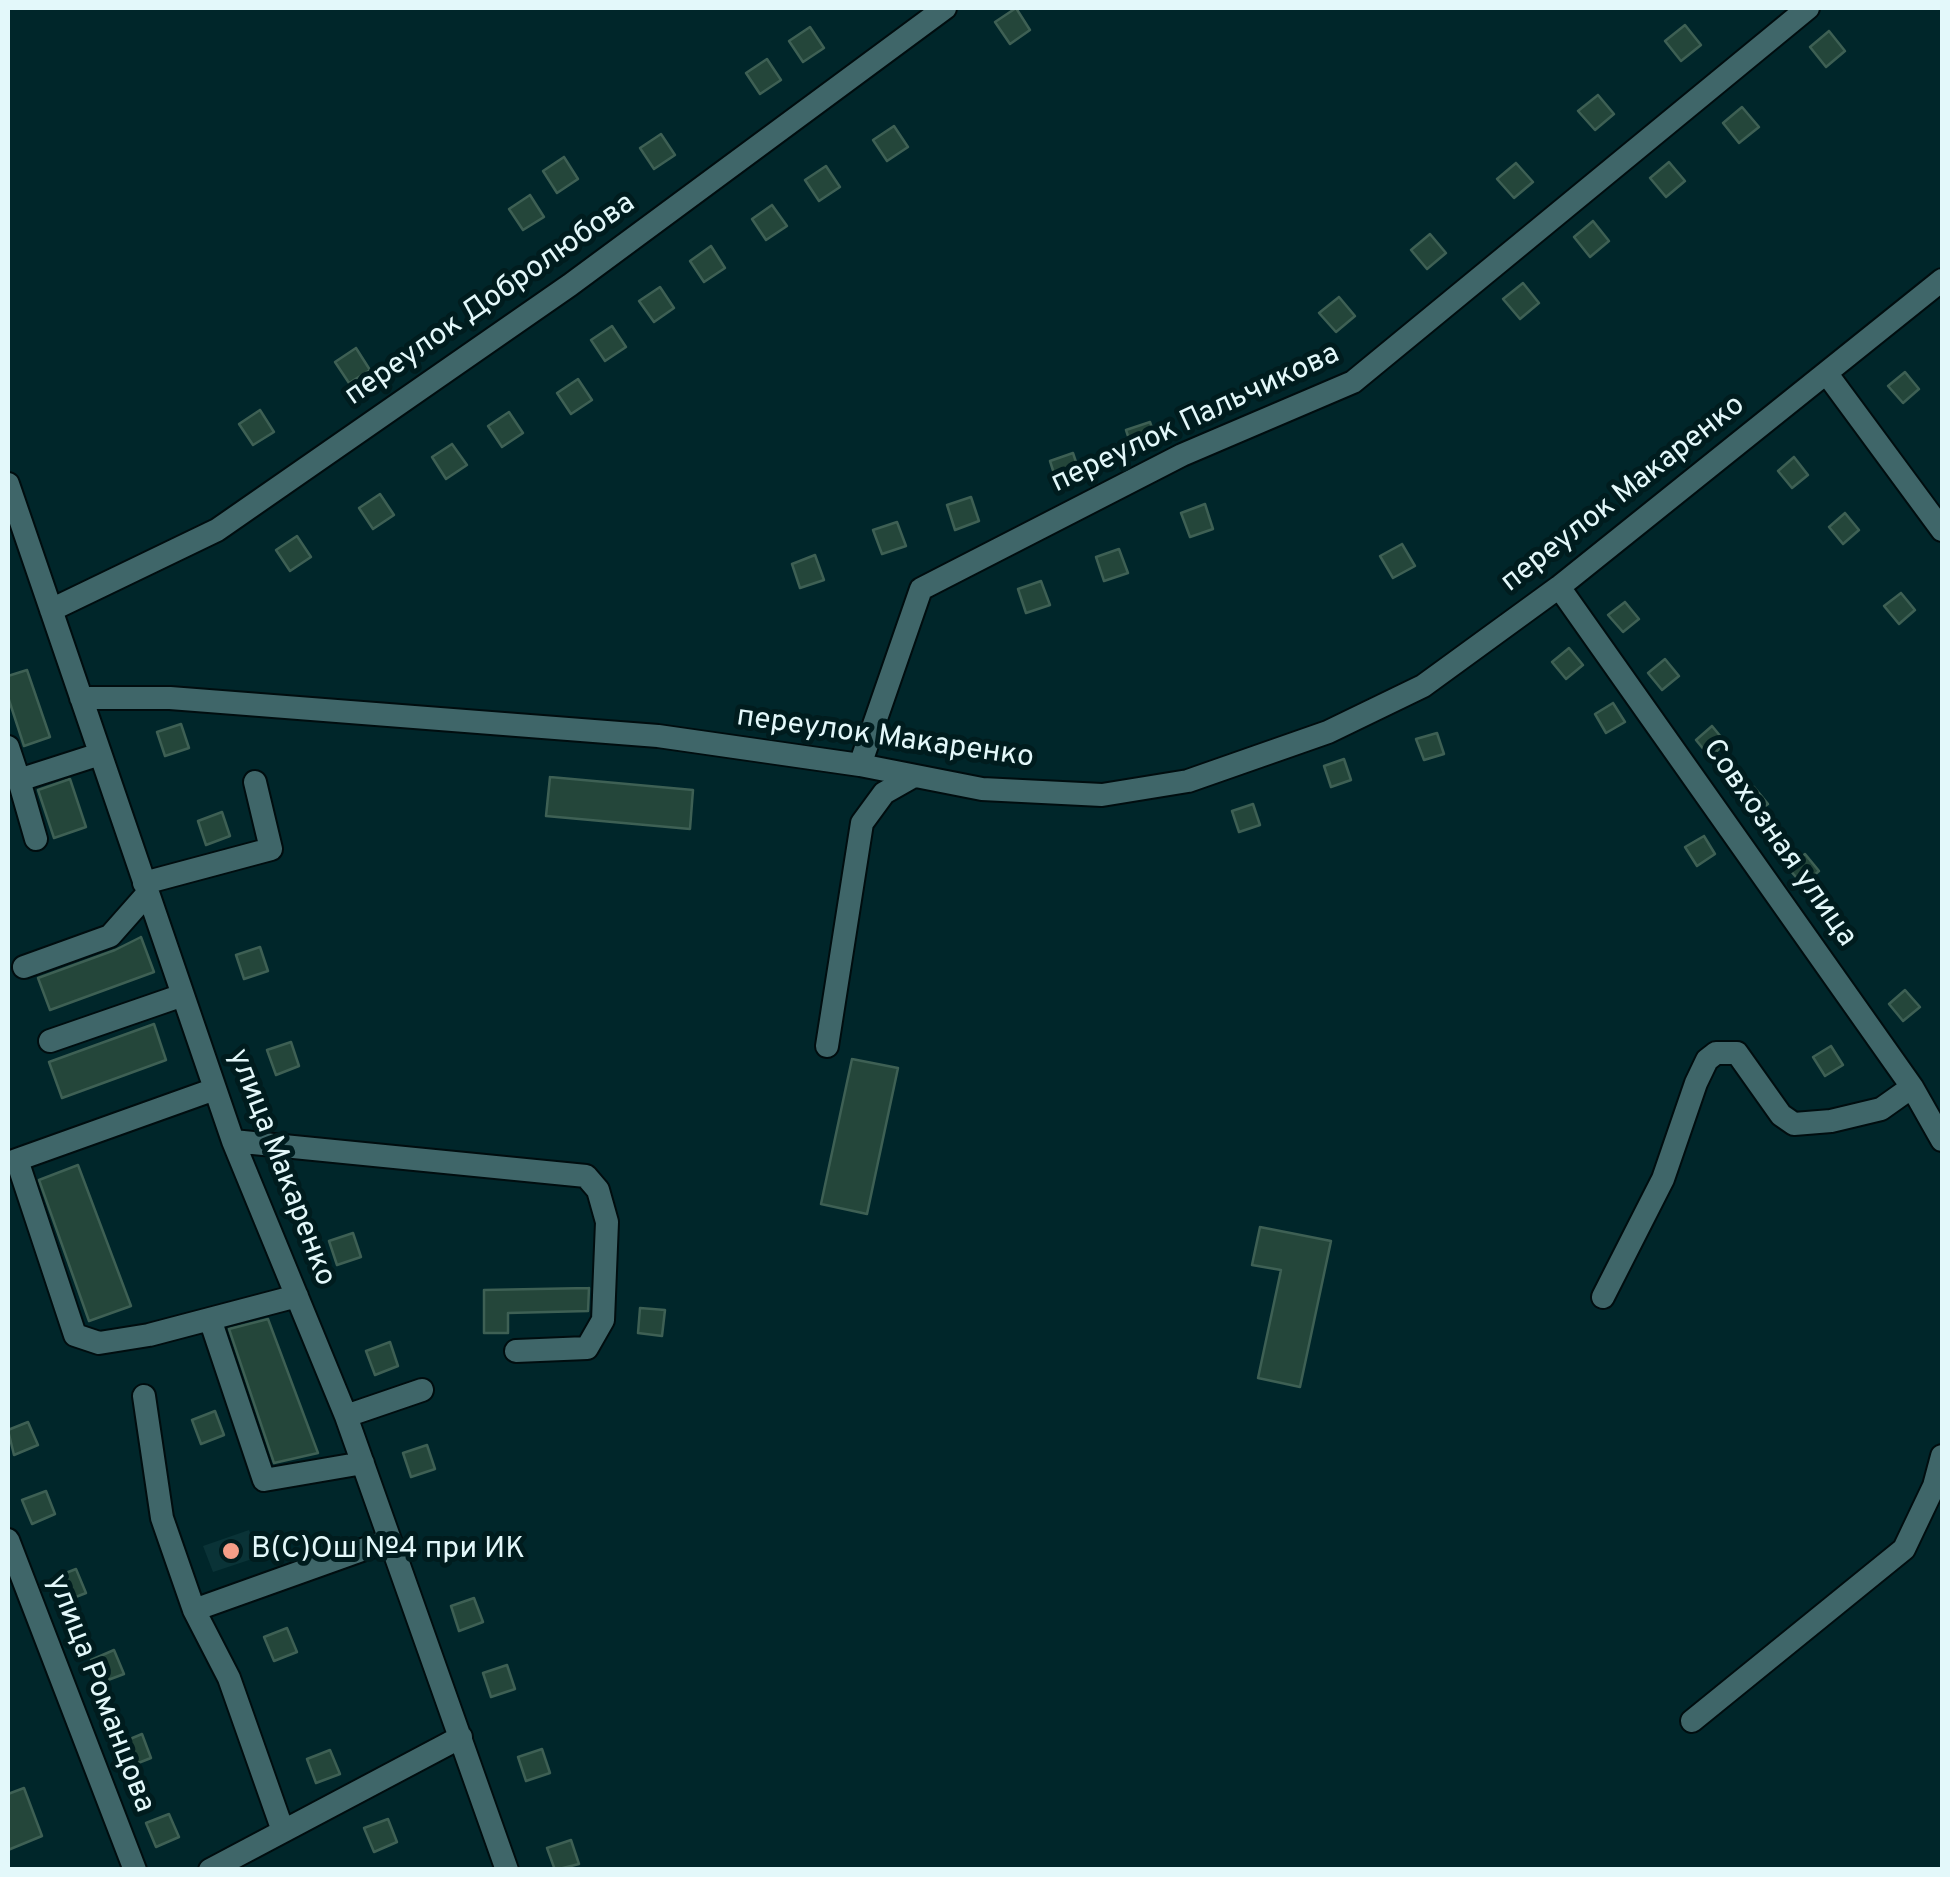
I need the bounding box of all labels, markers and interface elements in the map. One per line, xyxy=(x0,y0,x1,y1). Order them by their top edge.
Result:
street label: переулок Добролюбова xyxy=(339,187,643,415)
street label: переулок Пальчикова xyxy=(1046,337,1346,503)
street label: переулок Макаренко xyxy=(1495,389,1753,601)
street label: переулок Макаренко xyxy=(734,700,1036,778)
street label: Совхозная улица xyxy=(1693,733,1863,955)
street label: улица Макаренко xyxy=(218,1045,342,1291)
place label: В(С)Ош №4 при ИК xyxy=(251,1533,525,1569)
marker: В(С)Ош №4 при ИК xyxy=(220,1540,242,1562)
street label: улица Романцова xyxy=(37,1570,161,1818)

